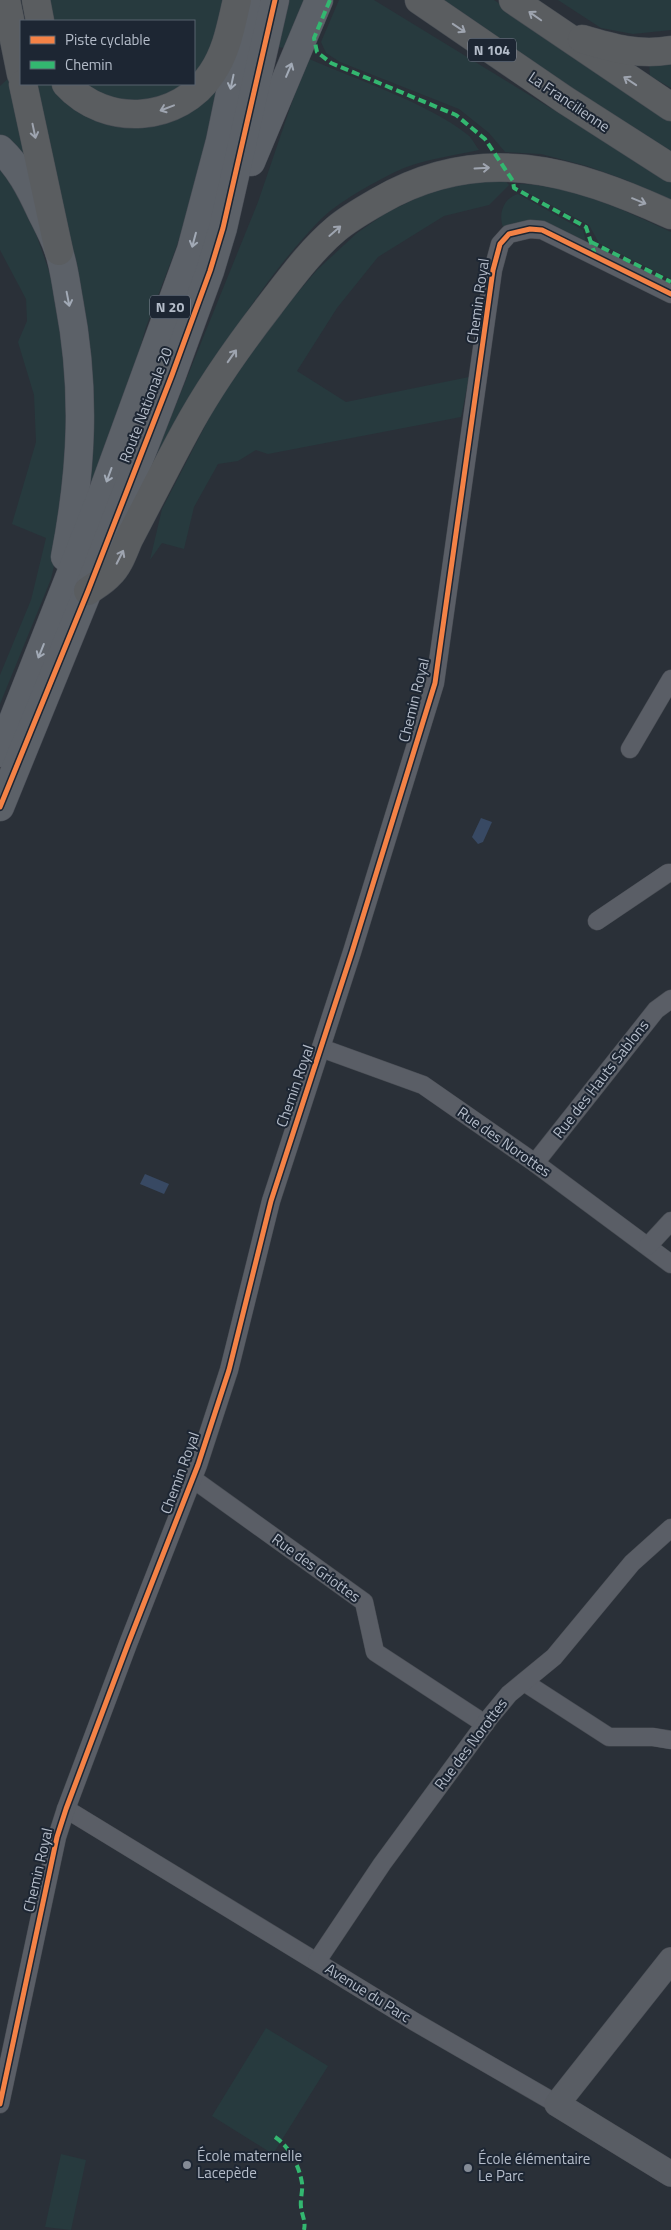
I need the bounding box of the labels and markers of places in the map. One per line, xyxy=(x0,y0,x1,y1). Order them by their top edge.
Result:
place label: École maternelle Lacepède xyxy=(197,2144,302,2184)
place label: École élémentaire Le Parc xyxy=(478,2147,590,2187)
marker: École maternelle Lacepède xyxy=(181,2159,193,2171)
marker: École élémentaire Le Parc xyxy=(462,2162,474,2174)

